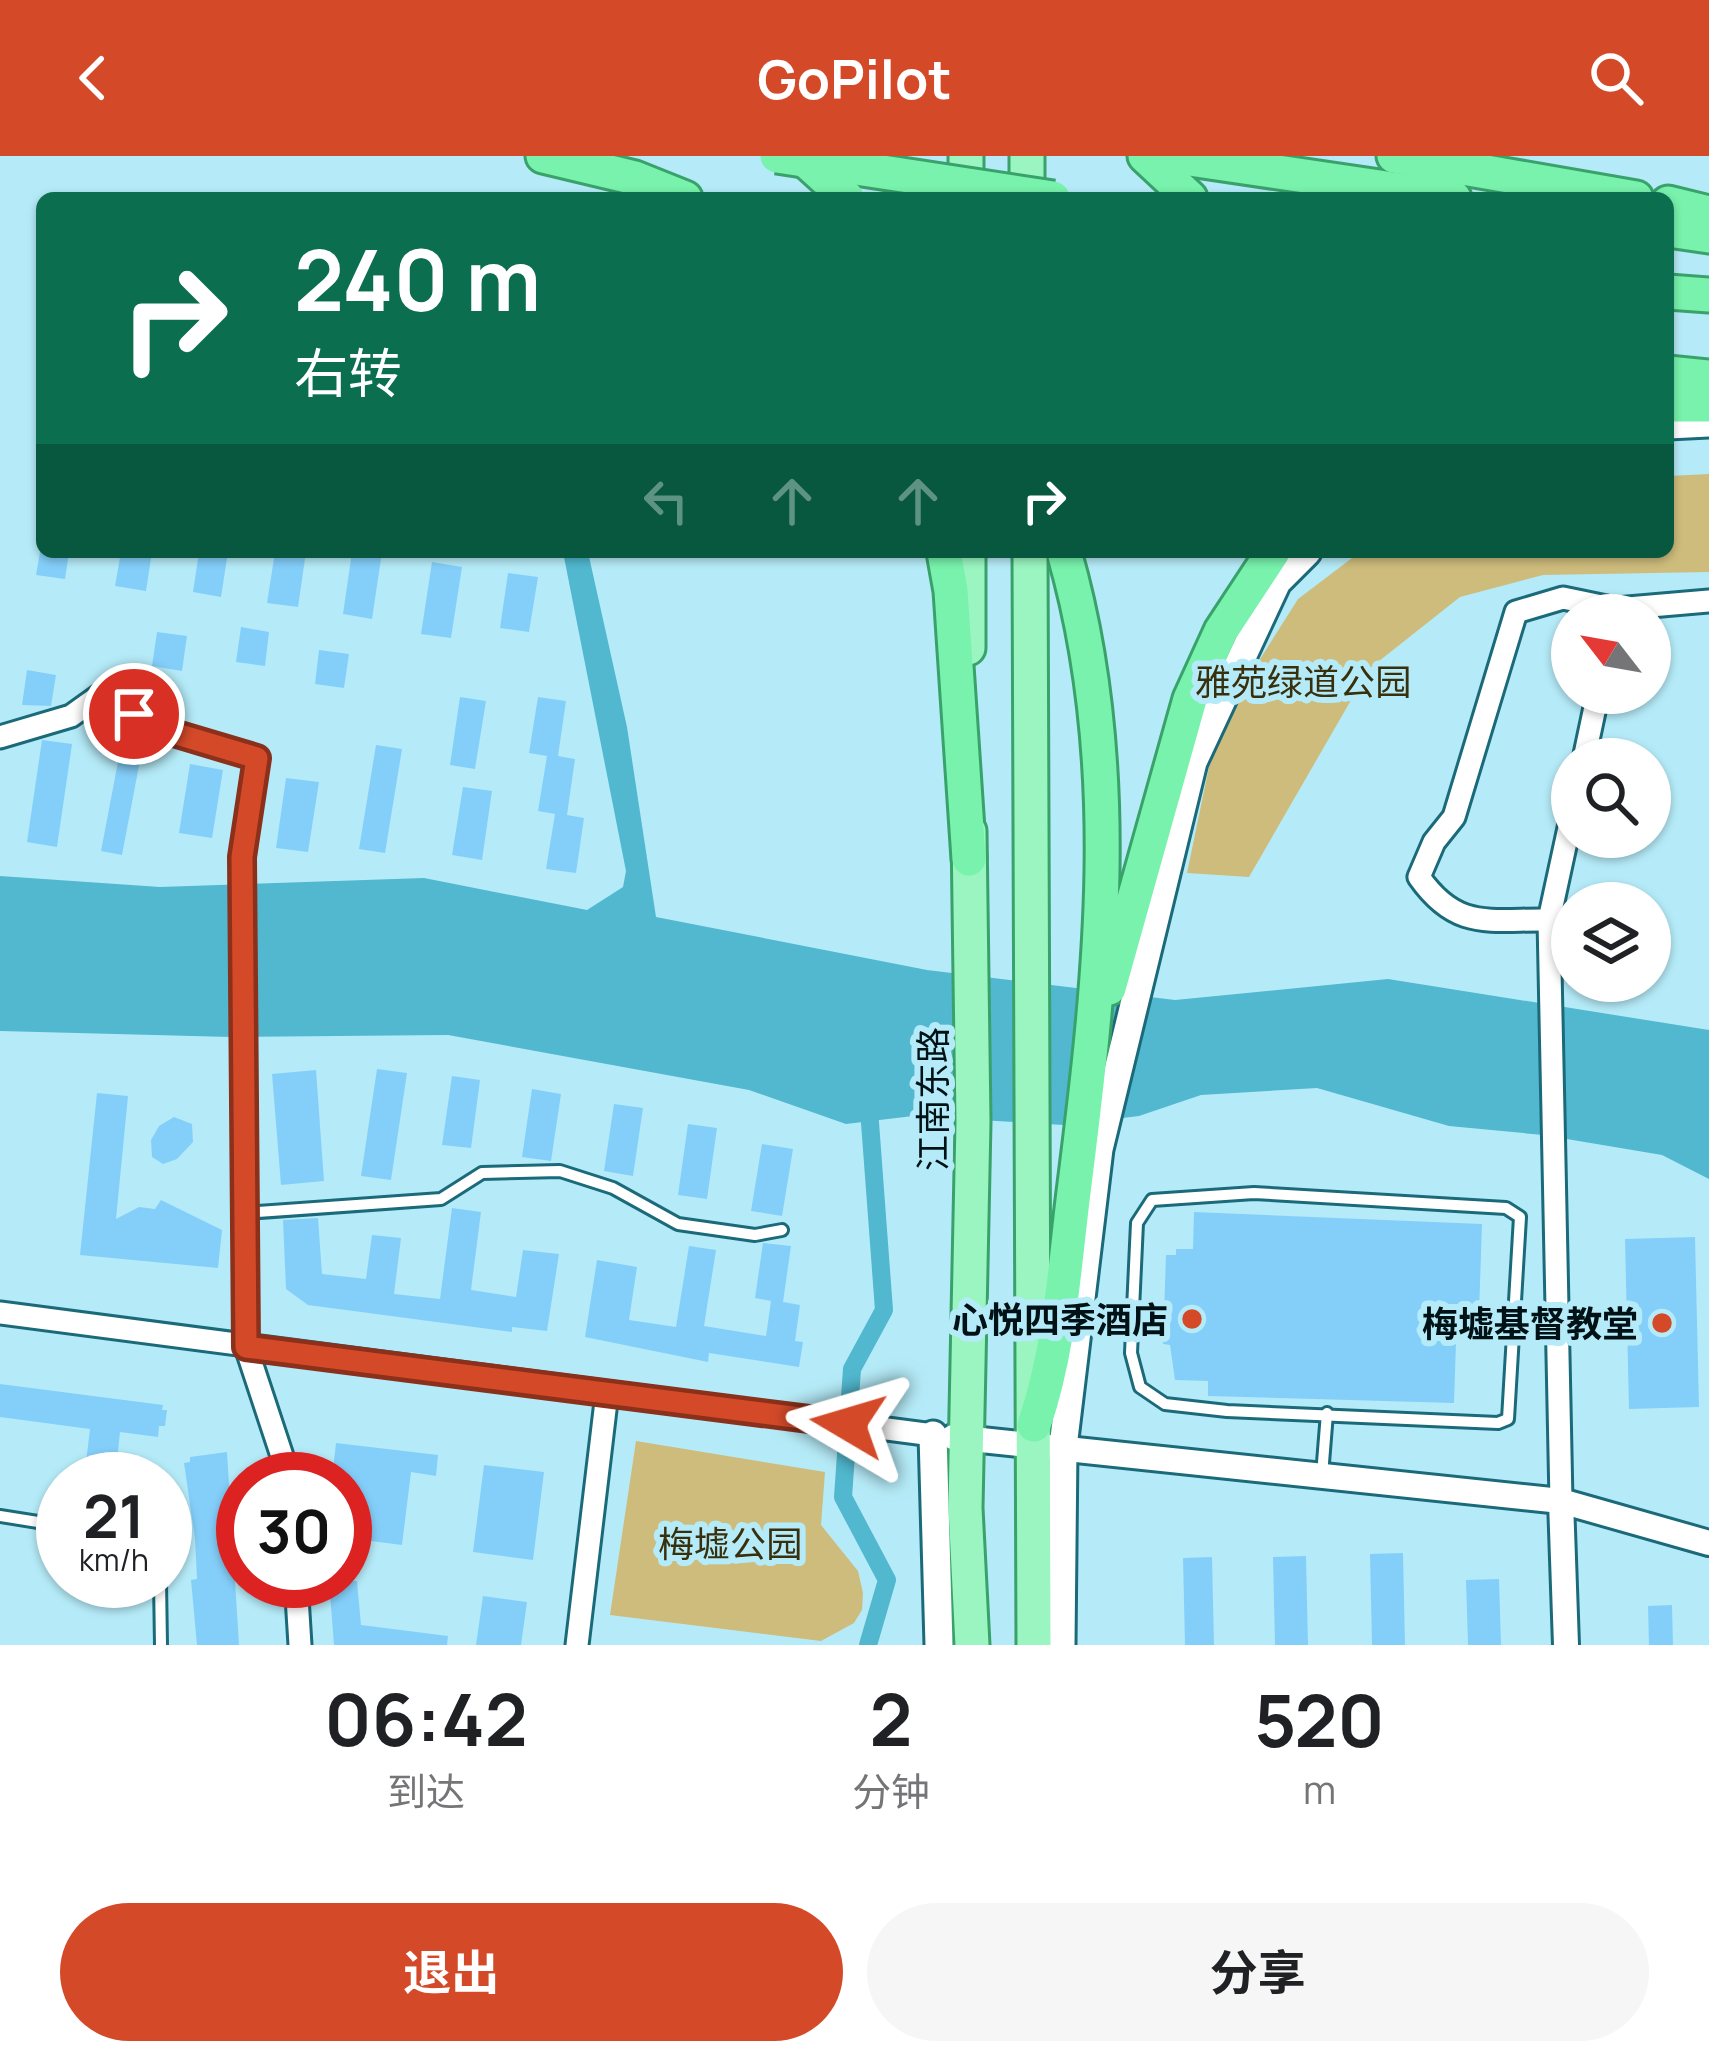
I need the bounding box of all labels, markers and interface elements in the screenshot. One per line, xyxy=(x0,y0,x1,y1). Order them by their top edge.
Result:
text: GoPilot xyxy=(757,41,952,115)
icon: back xyxy=(60,45,126,111)
icon: search xyxy=(1583,45,1649,111)
text: 240 m xyxy=(294,221,541,336)
icon: right xyxy=(96,240,252,396)
text: 右转 xyxy=(294,335,402,409)
icon: left xyxy=(633,468,699,534)
icon: ahead xyxy=(759,468,825,534)
icon: ahead xyxy=(885,468,951,534)
icon: right xyxy=(1011,468,1077,534)
north arrow xyxy=(1551,594,1671,714)
map controls xyxy=(1551,594,1671,1002)
park label: 雅苑绿道公园 xyxy=(1195,657,1411,706)
pin xyxy=(83,663,185,765)
icon: arrive xyxy=(101,681,167,747)
button: search xyxy=(1551,738,1671,858)
button: layers xyxy=(1551,882,1671,1002)
street label: 江南东路 xyxy=(908,1027,957,1171)
place label: 心悦四季酒店 xyxy=(952,1295,1168,1344)
place label: 梅墟基督教堂 xyxy=(1422,1299,1638,1348)
marker: 心悦四季酒店 xyxy=(1179,1306,1205,1332)
marker: 梅墟基督教堂 xyxy=(1649,1310,1675,1336)
position arrow xyxy=(785,1361,911,1487)
speed limit sign: 30 xyxy=(216,1452,372,1608)
text: 21 xyxy=(83,1474,145,1556)
park label: 梅墟公园 xyxy=(658,1519,802,1568)
text: km/h xyxy=(79,1539,149,1580)
text: 06:42 xyxy=(324,1669,528,1768)
text: 2 xyxy=(869,1669,912,1768)
text: 520 xyxy=(1254,1670,1385,1769)
text: m xyxy=(1303,1762,1336,1816)
text: 到达 xyxy=(387,1764,465,1818)
text: 分钟 xyxy=(852,1764,930,1818)
button: 退出 xyxy=(60,1903,843,2041)
button: 分享 xyxy=(867,1903,1649,2041)

